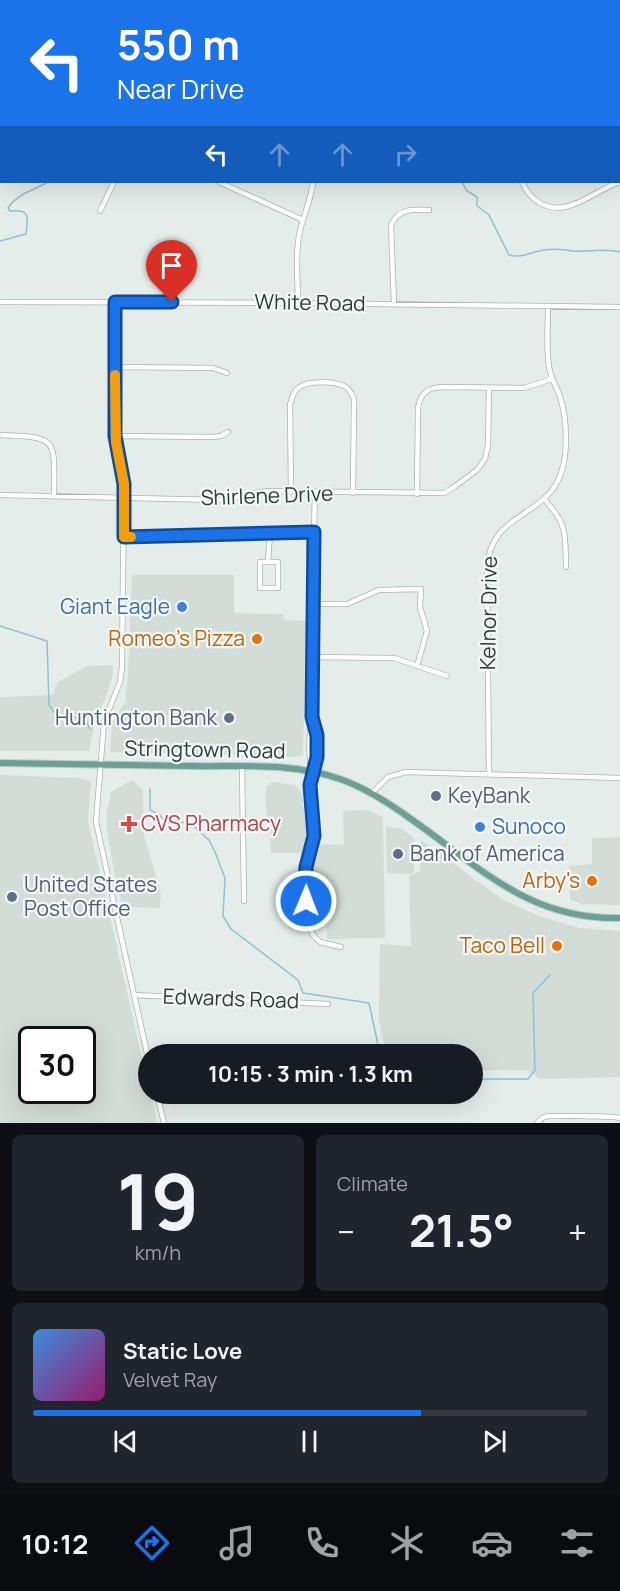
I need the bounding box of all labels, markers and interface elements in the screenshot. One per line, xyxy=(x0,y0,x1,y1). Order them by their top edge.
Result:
text: 550 m xyxy=(117,15,240,73)
icon: left xyxy=(18,24,96,102)
text: Near Drive xyxy=(117,70,244,107)
icon: left xyxy=(200,138,233,171)
icon: ahead xyxy=(263,138,296,171)
icon: ahead xyxy=(326,138,359,171)
icon: right xyxy=(389,138,422,171)
pin xyxy=(146,240,197,302)
icon: arrive xyxy=(155,249,188,282)
street label: White Road xyxy=(254,287,366,317)
street label: Shirlene Drive xyxy=(200,479,334,511)
street label: Kelnor Drive xyxy=(473,555,503,670)
place label: Giant Eagle xyxy=(60,592,170,620)
marker: Giant Eagle xyxy=(175,600,189,614)
place label: Romeo's Pizza xyxy=(108,624,245,652)
marker: Romeo's Pizza xyxy=(250,632,264,646)
place label: Huntington Bank xyxy=(55,703,218,731)
marker: Huntington Bank xyxy=(222,711,236,725)
street label: Stringtown Road xyxy=(124,734,286,764)
place label: KeyBank xyxy=(448,781,531,809)
marker: KeyBank xyxy=(429,789,443,803)
place label: CVS Pharmacy xyxy=(141,809,281,837)
place label: Sunoco xyxy=(492,812,566,840)
marker: CVS Pharmacy xyxy=(122,817,136,831)
marker: Sunoco xyxy=(473,820,487,834)
place label: Bank of America xyxy=(410,839,565,867)
marker: Bank of America xyxy=(391,847,405,861)
place label: Arby's xyxy=(522,866,580,894)
position arrow xyxy=(274,869,338,933)
place label: United States Post Office xyxy=(24,870,157,922)
marker: Arby's xyxy=(585,874,599,888)
marker: United States Post Office xyxy=(5,890,19,904)
place label: Taco Bell xyxy=(459,931,545,959)
marker: Taco Bell xyxy=(550,939,564,953)
street label: Edwards Road xyxy=(162,982,300,1014)
speed limit sign: 30 xyxy=(18,1026,96,1104)
text: 10:15 · 3 min · 1.3 km xyxy=(208,1059,413,1089)
text: 19 xyxy=(117,1147,199,1253)
text: Climate xyxy=(337,1170,408,1197)
text: 21.5° xyxy=(409,1199,514,1261)
text: − xyxy=(337,1209,355,1254)
text: + xyxy=(568,1209,587,1254)
text: km/h xyxy=(135,1239,181,1266)
text: Static Love xyxy=(123,1336,242,1366)
text: Velvet Ray xyxy=(123,1366,217,1393)
icon: previous xyxy=(109,1425,142,1458)
icon: pause xyxy=(293,1425,326,1458)
icon: next xyxy=(478,1425,511,1458)
icon: directions xyxy=(131,1522,173,1564)
icon: music xyxy=(216,1522,258,1564)
icon: phone xyxy=(301,1522,343,1564)
icon: climate xyxy=(386,1522,428,1564)
icon: car xyxy=(471,1522,513,1564)
icon: filters xyxy=(556,1522,598,1564)
text: 10:12 xyxy=(22,1525,88,1562)

